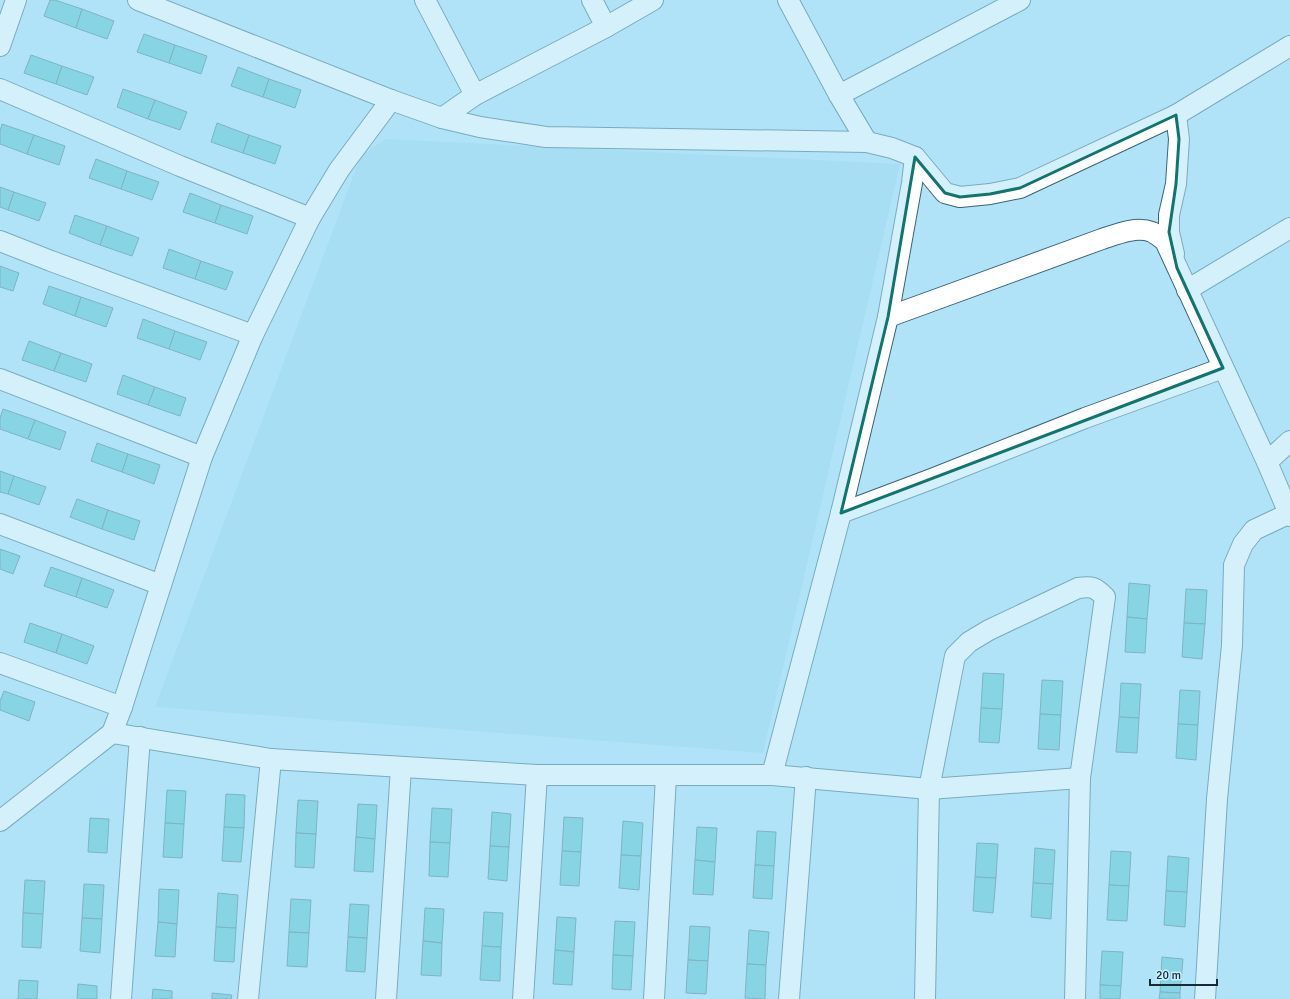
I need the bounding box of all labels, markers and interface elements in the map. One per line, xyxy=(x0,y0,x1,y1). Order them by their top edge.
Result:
scale bar xyxy=(1150,961,1217,987)
text: 20 m xyxy=(1156,968,1181,983)

